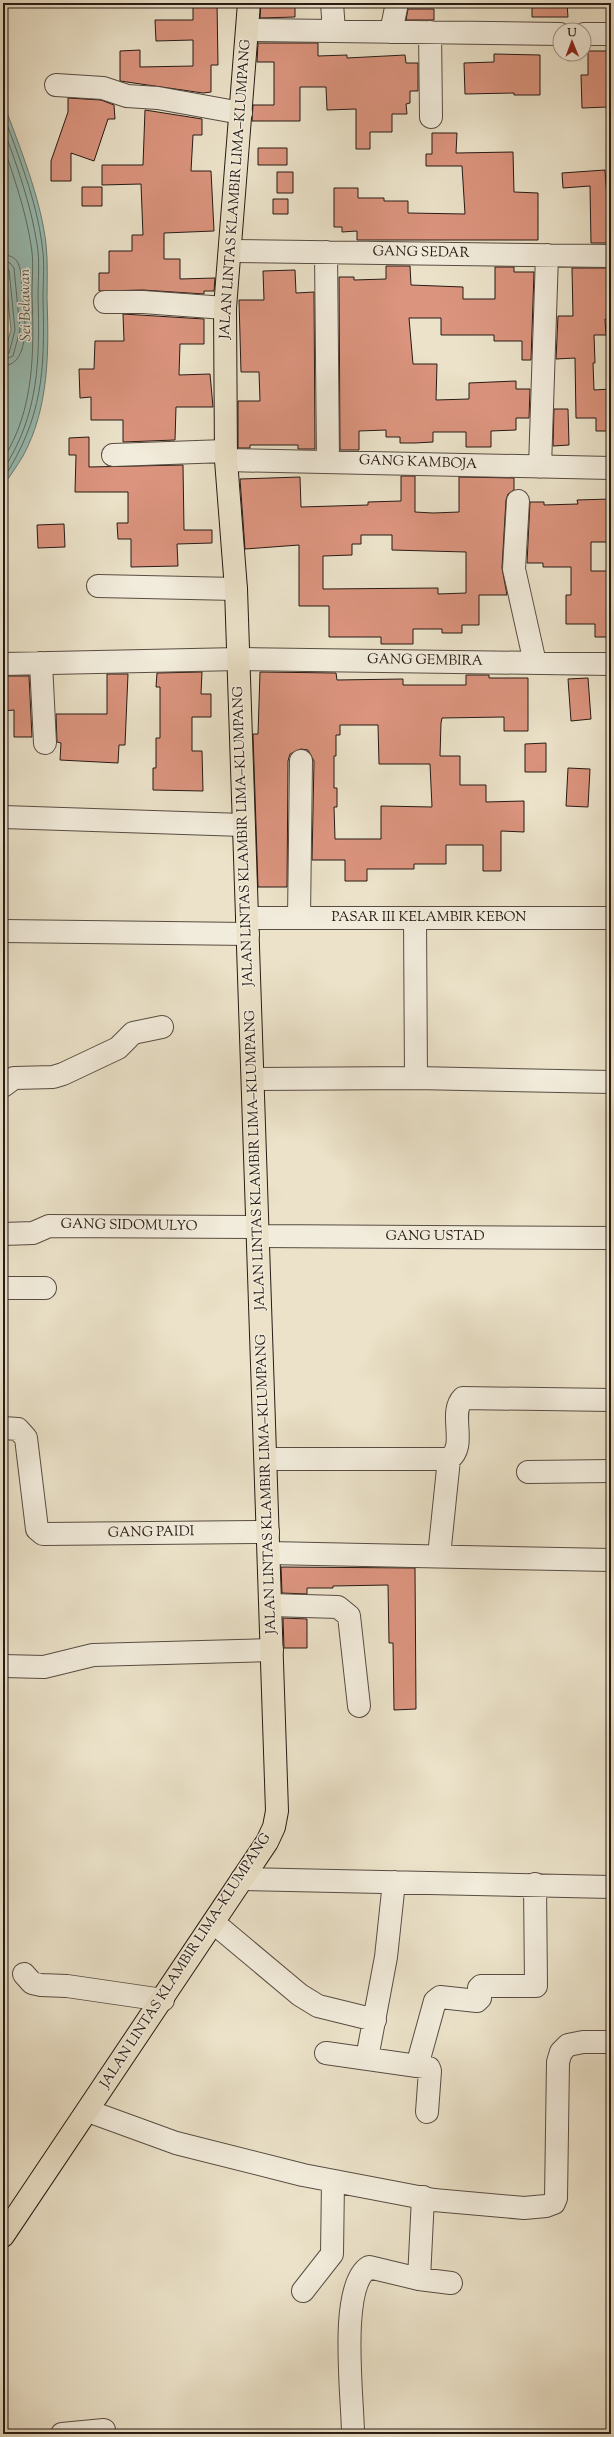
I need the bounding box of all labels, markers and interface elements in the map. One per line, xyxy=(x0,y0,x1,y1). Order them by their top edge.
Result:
north arrow xyxy=(552,22,592,62)
text: U xyxy=(566,25,576,41)
street label: JALAN LINTAS KLAMBIR LIMA–KLUMPANG xyxy=(215,38,256,341)
street label: GANG SEDAR xyxy=(372,242,470,264)
water label: Sei Belawan xyxy=(15,268,37,341)
street label: GANG KAMBOJA xyxy=(358,451,478,475)
street label: GANG GEMBIRA xyxy=(367,650,484,672)
street label: JALAN LINTAS KLAMBIR LIMA–KLUMPANG xyxy=(229,685,259,988)
street label: PASAR III KELAMBIR KEBON xyxy=(332,908,526,928)
street label: JALAN LINTAS KLAMBIR LIMA–KLUMPANG xyxy=(241,1009,271,1312)
street label: GANG SIDOMULYO xyxy=(60,1215,198,1237)
street label: GANG USTAD xyxy=(385,1227,485,1247)
street label: JALAN LINTAS KLAMBIR LIMA–KLUMPANG xyxy=(252,1333,282,1636)
street label: GANG PAIDI xyxy=(107,1522,195,1544)
street label: JALAN LINTAS KLAMBIR LIMA–KLUMPANG xyxy=(95,1829,277,2093)

